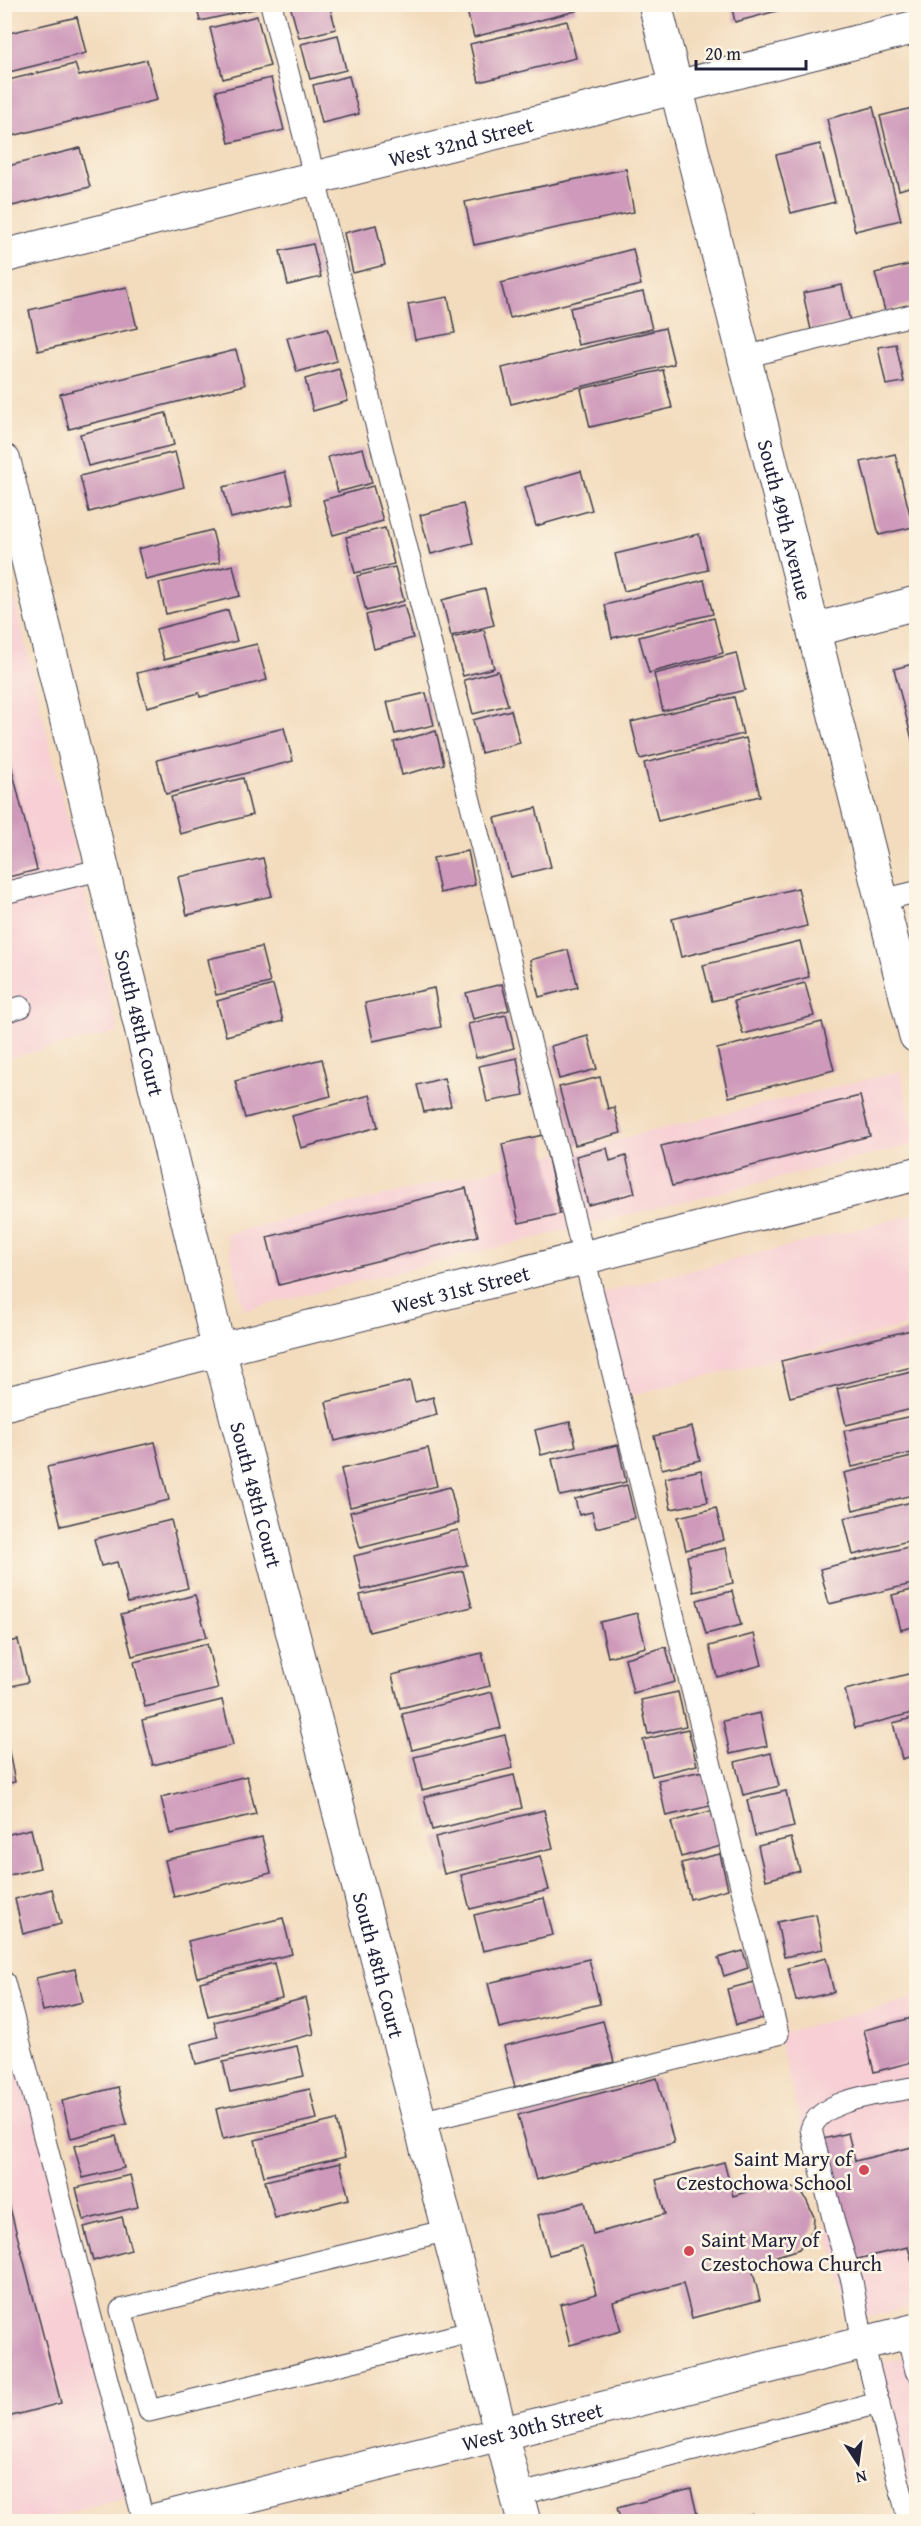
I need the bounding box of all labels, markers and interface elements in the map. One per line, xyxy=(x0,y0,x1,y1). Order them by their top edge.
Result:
scale bar xyxy=(696,33,806,71)
text: 20 m xyxy=(705,40,741,67)
street label: West 32nd Street xyxy=(385,108,537,174)
street label: South 49th Avenue xyxy=(750,436,821,604)
street label: South 48th Court xyxy=(107,946,173,1100)
street label: West 31st Street xyxy=(388,1256,533,1321)
street label: South 48th Court xyxy=(223,1418,291,1572)
street label: South 48th Court xyxy=(345,1888,413,2042)
place label: Saint Mary of Czestochowa School xyxy=(676,2143,854,2198)
marker: Saint Mary of Czestochowa School xyxy=(857,2163,871,2177)
place label: Saint Mary of Czestochowa Church xyxy=(701,2224,882,2279)
marker: Saint Mary of Czestochowa Church xyxy=(682,2244,696,2258)
street label: West 30th Street xyxy=(458,2393,607,2459)
north arrow xyxy=(828,2433,888,2493)
text: N xyxy=(853,2465,869,2491)

